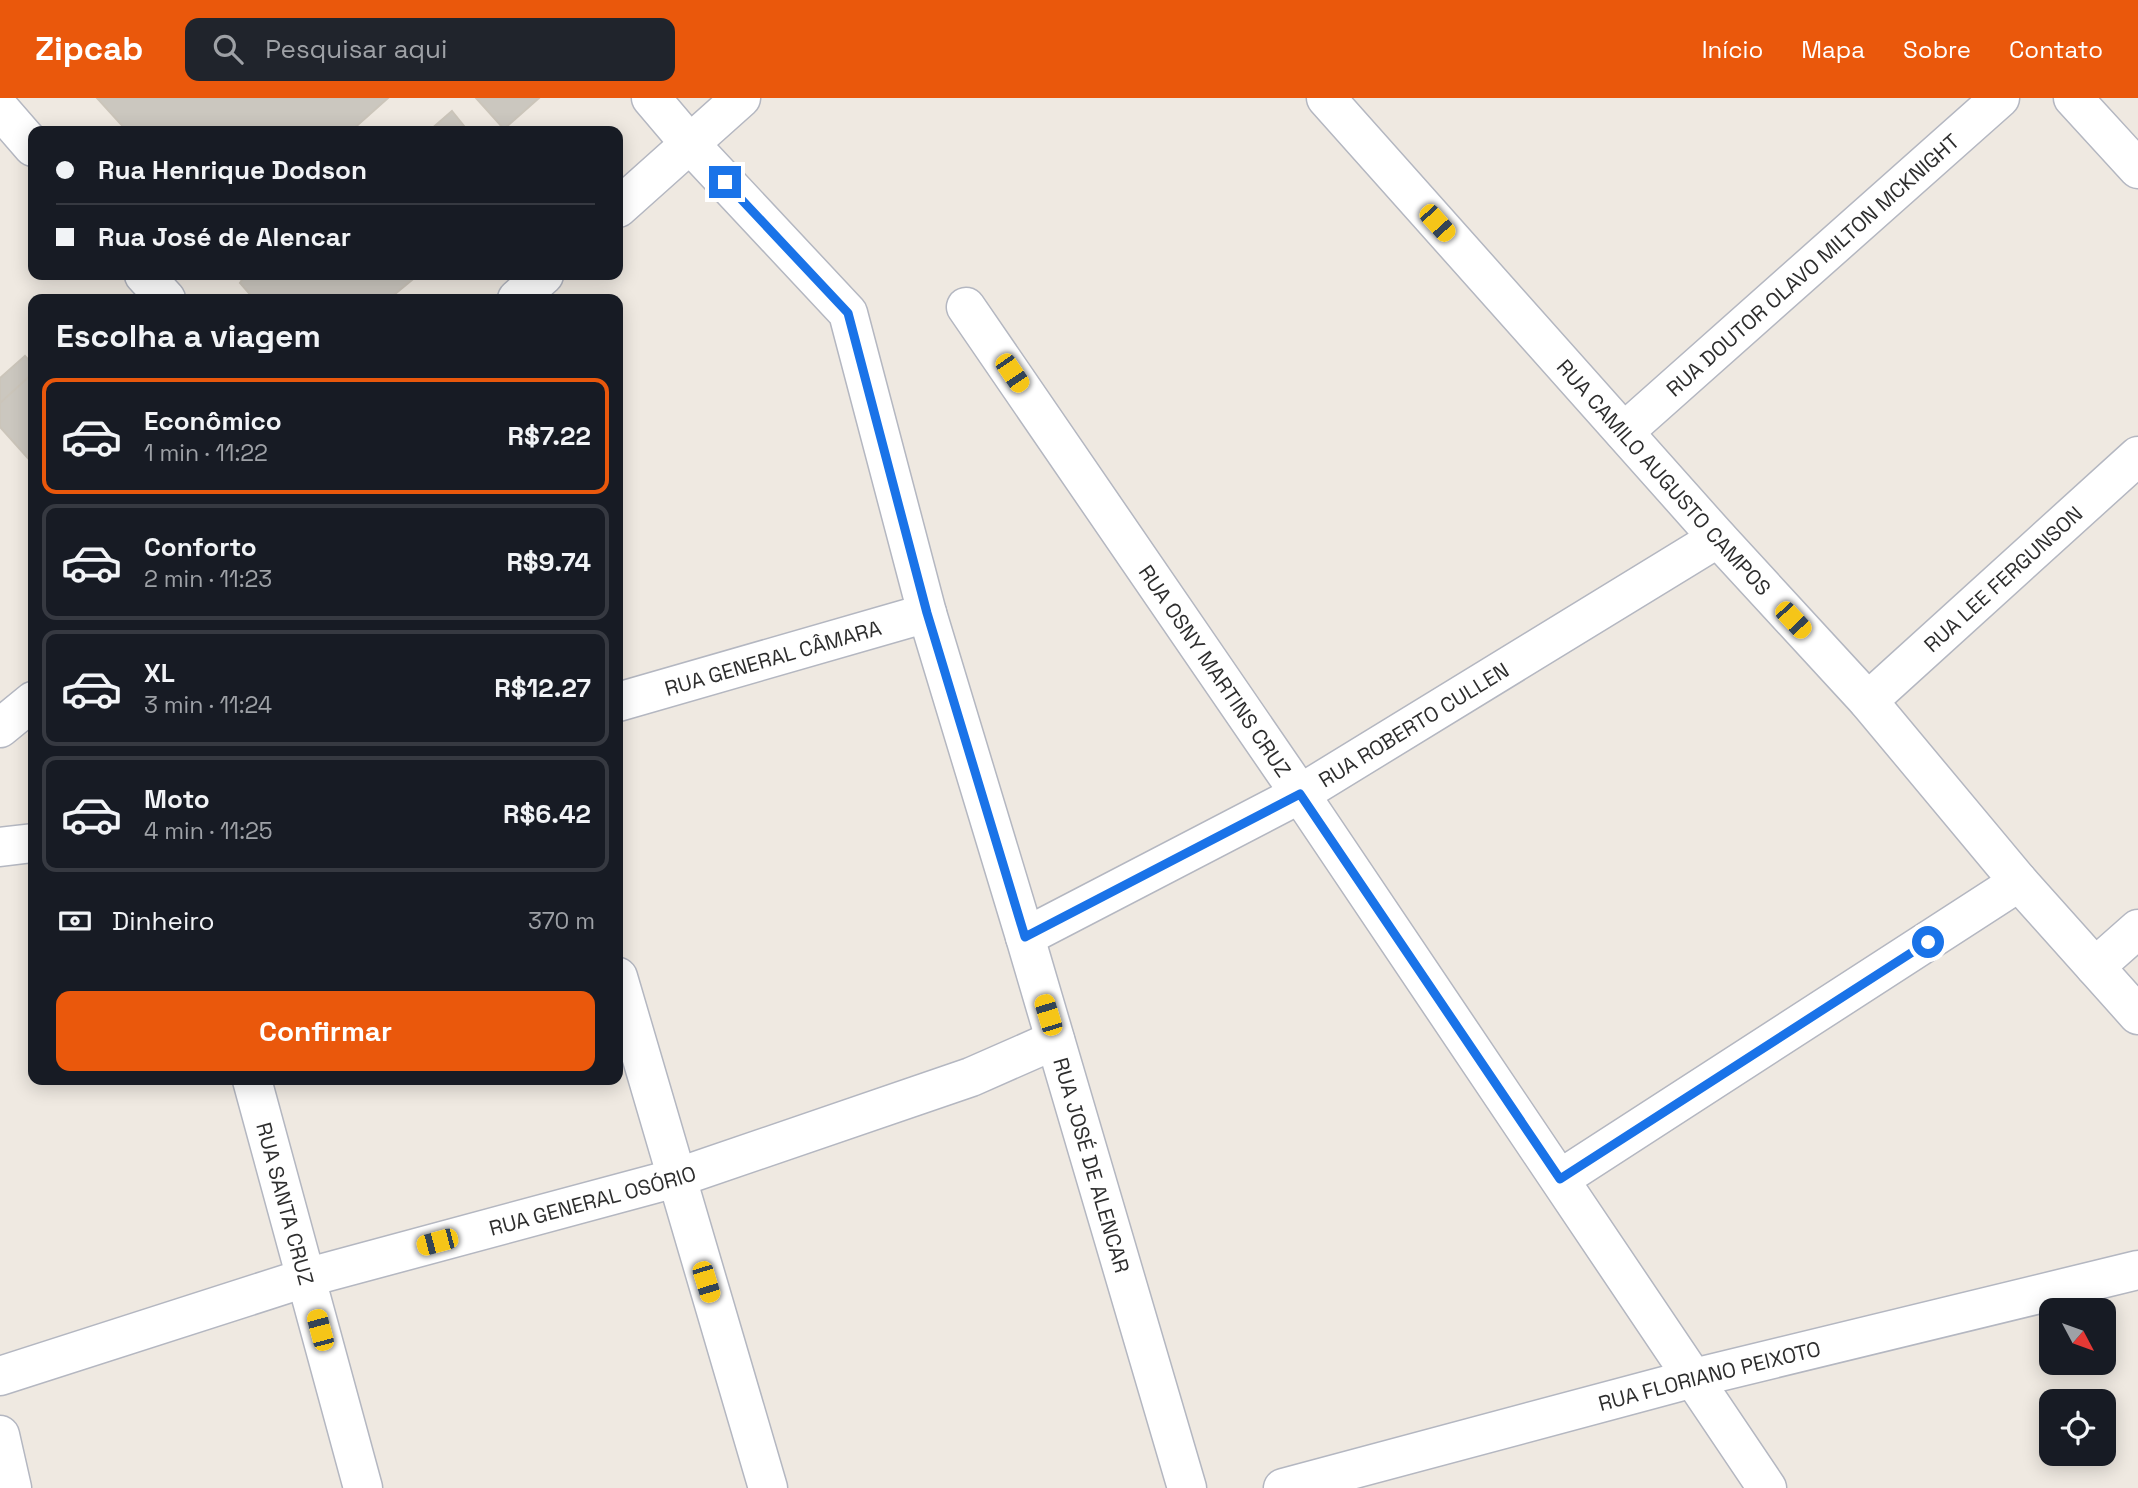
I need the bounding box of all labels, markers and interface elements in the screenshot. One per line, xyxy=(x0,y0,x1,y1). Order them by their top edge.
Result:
search box xyxy=(185,18,675,81)
text: Zipcab xyxy=(35,28,143,70)
icon: search xyxy=(209,30,247,68)
text: Pesquisar aqui xyxy=(265,32,447,66)
text: Início xyxy=(1702,34,1763,65)
text: Mapa xyxy=(1801,34,1865,65)
text: Sobre xyxy=(1903,34,1971,65)
text: Contato xyxy=(2009,34,2103,65)
street label: RUA DOUTOR OLAVO MILTON MCKNIGHT xyxy=(1660,127,1965,402)
text: Rua Henrique Dodson xyxy=(98,153,367,187)
route end xyxy=(709,166,741,198)
car xyxy=(1416,200,1459,246)
text: Rua José de Alencar xyxy=(98,220,351,254)
text: Escolha a viagem xyxy=(56,316,321,356)
car xyxy=(992,350,1033,396)
street label: RUA CAMILO AUGUSTO CAMPOS xyxy=(1551,353,1777,601)
text: Econômico xyxy=(144,404,282,438)
icon: car xyxy=(60,405,123,468)
text: R$7.22 xyxy=(508,419,591,453)
text: 1 min · 11:22 xyxy=(144,438,268,468)
street label: RUA LEE FERGUNSON xyxy=(1918,500,2088,658)
text: Conforto xyxy=(144,530,257,564)
icon: car xyxy=(60,531,123,594)
text: R$9.74 xyxy=(506,545,591,579)
street label: RUA OSNY MARTINS CRUZ xyxy=(1133,559,1298,782)
text: 2 min · 11:23 xyxy=(144,564,272,594)
car xyxy=(1771,597,1816,643)
street label: RUA GENERAL CÂMARA xyxy=(661,613,884,701)
text: XL xyxy=(144,656,175,690)
street label: RUA ROBERTO CULLEN xyxy=(1313,656,1514,793)
icon: car xyxy=(60,657,123,720)
text: R$12.27 xyxy=(494,671,591,705)
text: 3 min · 11:24 xyxy=(144,690,272,720)
text: Moto xyxy=(144,782,210,816)
icon: car xyxy=(60,783,123,846)
text: R$6.42 xyxy=(503,797,591,831)
text: 4 min · 11:25 xyxy=(144,816,273,846)
icon: cash xyxy=(56,902,94,940)
text: Dinheiro xyxy=(112,904,215,938)
text: 370 m xyxy=(528,906,595,936)
route start xyxy=(1912,926,1944,958)
button: Confirmar xyxy=(56,991,595,1071)
car xyxy=(1032,992,1065,1038)
street label: RUA JOSÉ DE ALENCAR xyxy=(1048,1054,1136,1276)
street label: RUA SANTA CRUZ xyxy=(251,1119,321,1288)
street label: RUA GENERAL OSÓRIO xyxy=(486,1159,699,1241)
car xyxy=(414,1226,461,1258)
car xyxy=(690,1259,723,1305)
north arrow xyxy=(2039,1298,2116,1376)
map controls xyxy=(2039,1298,2116,1466)
car xyxy=(305,1307,336,1353)
street label: RUA FLORIANO PEIXOTO xyxy=(1595,1334,1823,1417)
button: locate xyxy=(2039,1389,2116,1466)

